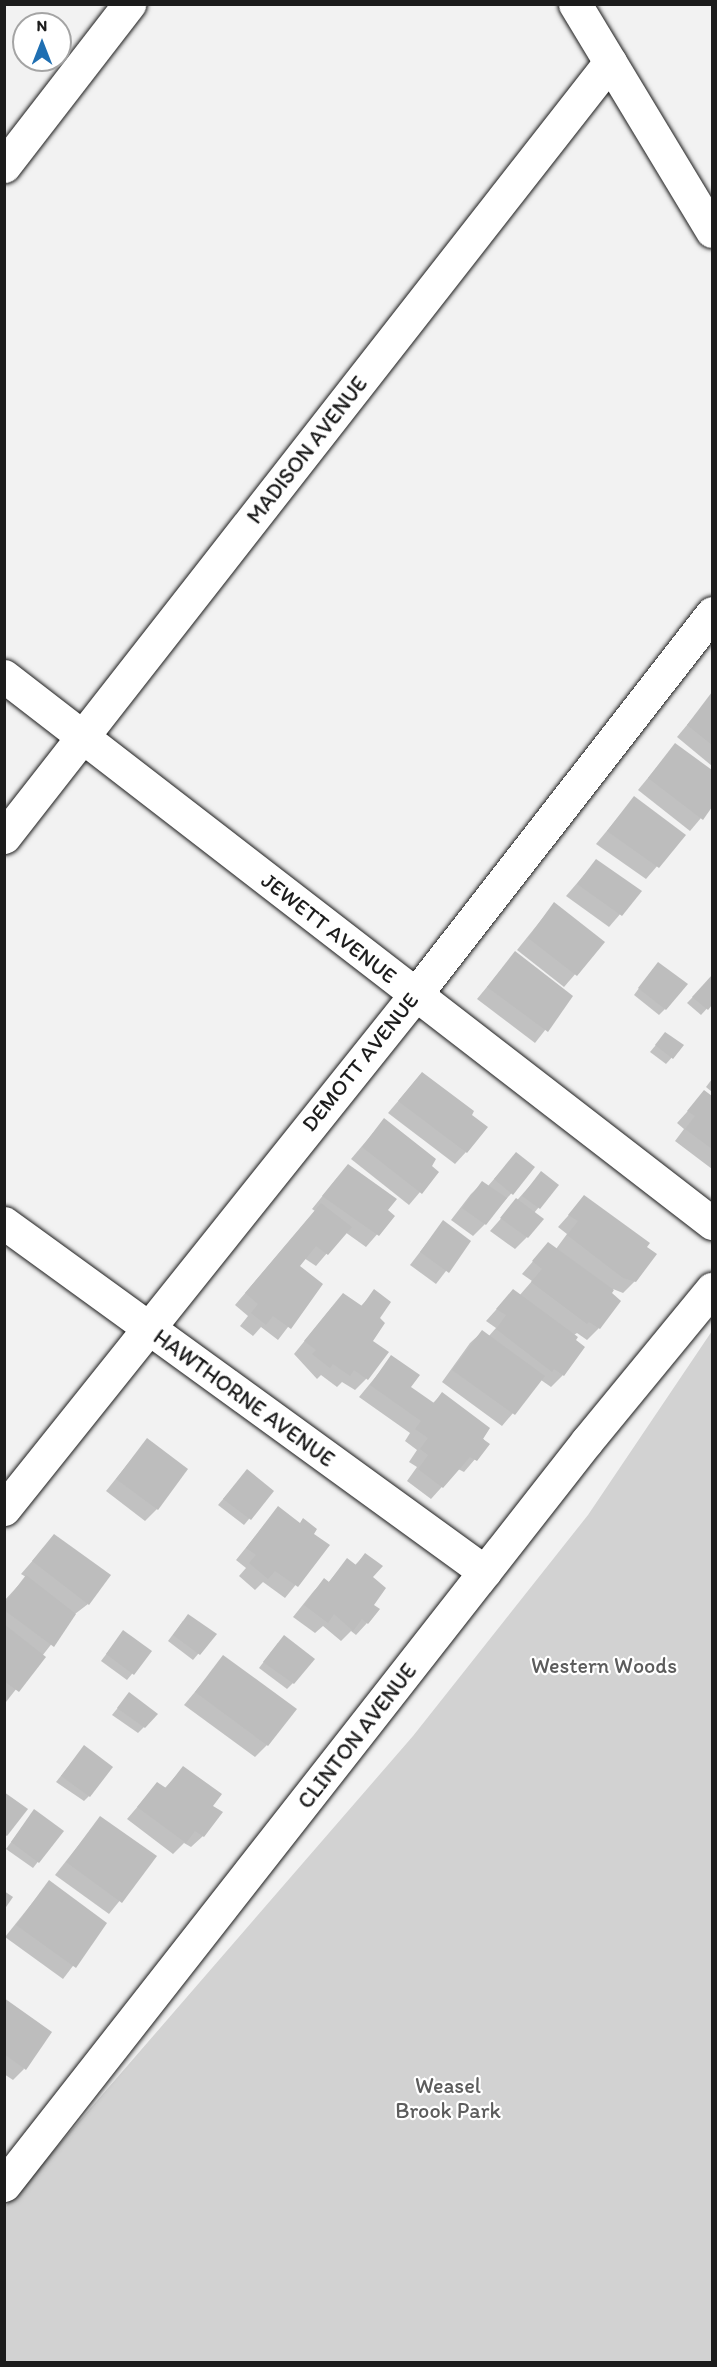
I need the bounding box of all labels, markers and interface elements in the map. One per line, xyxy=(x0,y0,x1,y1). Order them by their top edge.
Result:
north arrow xyxy=(12,12,72,72)
text: N xyxy=(37,16,47,35)
street label: MADISON AVENUE xyxy=(241,371,373,529)
street label: JEWETT AVENUE xyxy=(256,867,402,989)
street label: DEMOTT AVENUE xyxy=(296,988,424,1136)
street label: HAWTHORNE AVENUE xyxy=(148,1323,340,1473)
park label: Western Woods xyxy=(531,1653,677,1679)
street label: CLINTON AVENUE xyxy=(292,1658,422,1814)
park label: Weasel Brook Park xyxy=(396,2072,500,2124)

